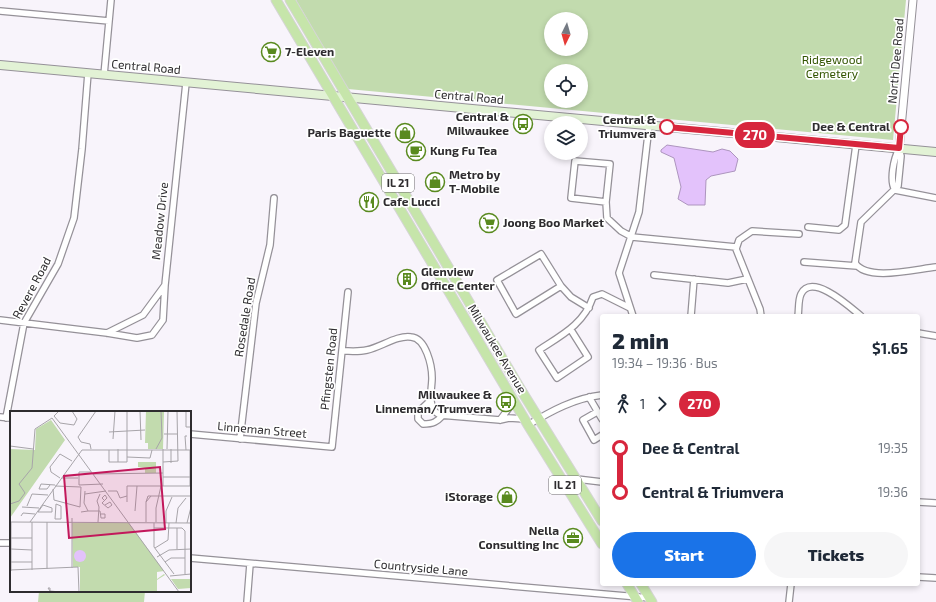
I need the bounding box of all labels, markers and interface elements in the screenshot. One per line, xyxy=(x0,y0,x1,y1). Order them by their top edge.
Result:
north arrow xyxy=(544,12,588,56)
map controls xyxy=(544,12,588,160)
street label: North Dee Road xyxy=(884,18,906,104)
supermarket icon: 7-Eleven xyxy=(260,41,282,63)
place label: 7-Eleven xyxy=(285,44,334,58)
park label: Ridgewood Cemetery xyxy=(802,52,862,80)
street label: Central Road xyxy=(111,56,181,76)
button: locate xyxy=(544,64,588,108)
street label: Central Road xyxy=(434,86,504,106)
place label: Central & Milwaukee xyxy=(447,109,509,137)
place label: Central & Triumvera xyxy=(598,112,656,140)
bus stop icon: Central & Milwaukee xyxy=(512,113,534,135)
button: layers xyxy=(544,116,588,160)
marker: Central & Triumvera xyxy=(659,119,675,135)
place label: Dee & Central xyxy=(812,119,890,133)
marker: Dee & Central xyxy=(893,119,909,135)
shop icon: Paris Baguette xyxy=(394,122,416,144)
line badge: 270 xyxy=(732,122,778,148)
place label: Paris Baguette xyxy=(307,125,391,139)
text: 270 xyxy=(743,126,767,143)
cafe icon: Kung Fu Tea xyxy=(405,140,427,162)
place label: Kung Fu Tea xyxy=(430,143,497,157)
place label: Metro by T-Mobile xyxy=(449,167,500,195)
shop icon: Metro by T-Mobile xyxy=(424,171,446,193)
road number: IL 21 xyxy=(382,174,414,192)
street label: Meadow Drive xyxy=(148,181,170,260)
restaurant icon: Cafe Lucci xyxy=(358,191,380,213)
place label: Cafe Lucci xyxy=(383,194,440,208)
supermarket icon: Joong Boo Market xyxy=(478,212,500,234)
place label: Joong Boo Market xyxy=(503,215,604,229)
street label: Revere Road xyxy=(9,254,53,321)
place label: Glenview Office Center xyxy=(421,264,495,292)
building icon: Glenview Office Center xyxy=(396,268,418,290)
street label: Rosedale Road xyxy=(231,276,257,358)
street label: Milwaukee Avenue xyxy=(466,301,530,396)
street label: Pfingsten Road xyxy=(317,327,339,411)
text: 2 min xyxy=(612,327,669,353)
text: $1.65 xyxy=(872,339,908,357)
text: 19:34 – 19:36 · Bus xyxy=(612,355,718,371)
place label: Milwaukee & Linneman/Trumvera xyxy=(375,387,492,415)
bus stop icon: Milwaukee & Linneman/Trumvera xyxy=(495,391,517,413)
icon: walk xyxy=(612,393,634,415)
icon: forward xyxy=(651,393,673,415)
text: 270 xyxy=(687,395,712,412)
text: 1 xyxy=(640,396,645,412)
inset map xyxy=(10,411,191,592)
street label: Linneman Street xyxy=(217,418,308,440)
text: Dee & Central xyxy=(642,439,739,457)
text: 19:35 xyxy=(878,440,908,456)
road number: IL 21 xyxy=(549,476,581,494)
text: Central & Triumvera xyxy=(642,483,784,501)
text: 19:36 xyxy=(878,484,908,500)
shop icon: iStorage xyxy=(496,486,518,508)
place label: iStorage xyxy=(445,489,493,503)
place label: Nella Consulting Inc xyxy=(479,523,559,551)
office icon: Nella Consulting Inc xyxy=(562,527,584,549)
button: Start xyxy=(612,532,756,578)
button: Tickets xyxy=(764,532,908,578)
street label: Countryside Lane xyxy=(373,556,469,578)

